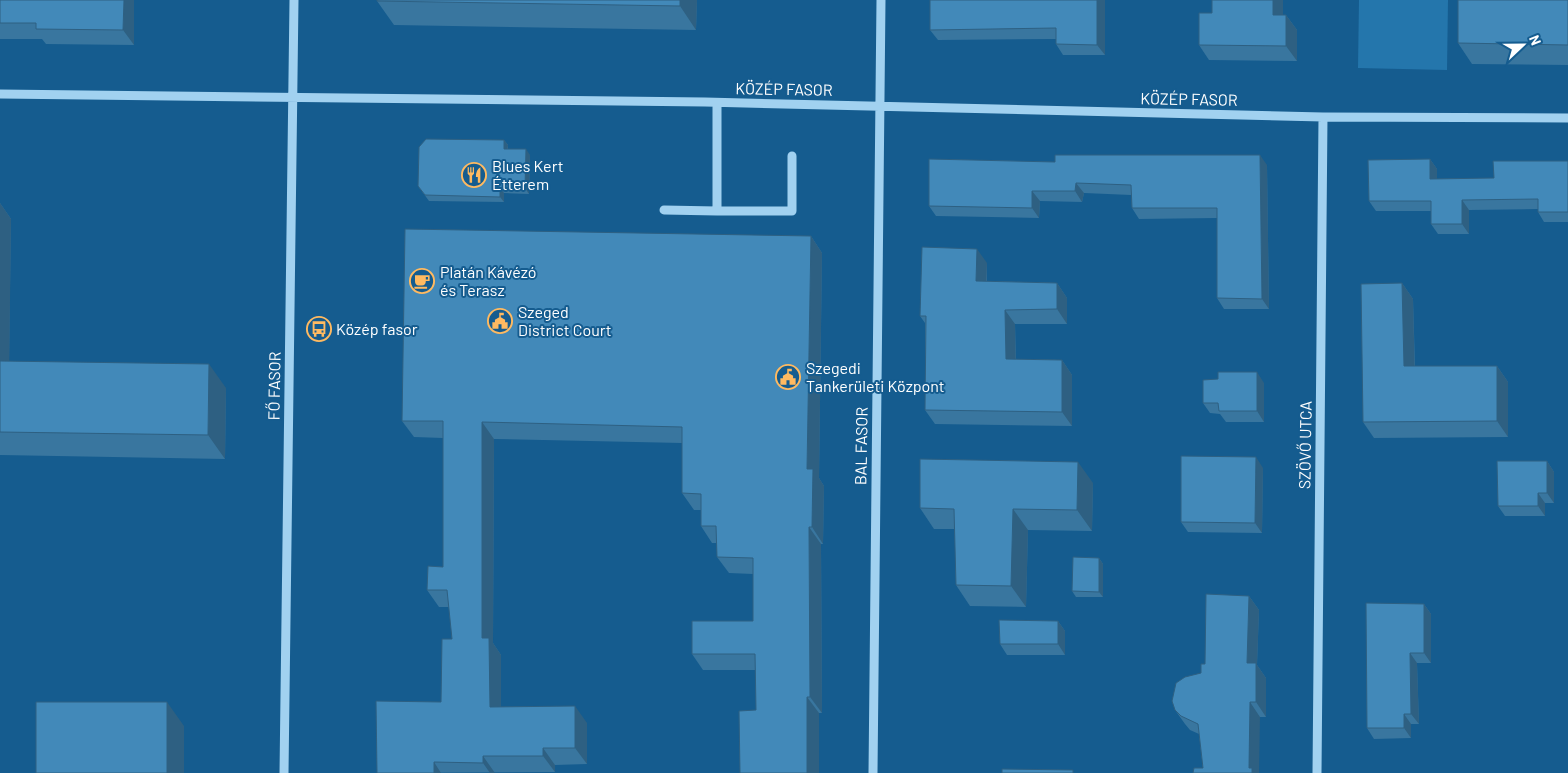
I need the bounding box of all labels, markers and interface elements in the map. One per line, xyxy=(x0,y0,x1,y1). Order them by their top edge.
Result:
north arrow xyxy=(1498,20,1548,70)
text: N xyxy=(1526,32,1545,47)
street label: KÖZÉP FASOR xyxy=(735,78,833,99)
street label: KÖZÉP FASOR xyxy=(1140,88,1238,109)
place label: Blues Kert Étterem xyxy=(492,156,564,193)
restaurant icon: Blues Kert Étterem xyxy=(461,162,487,188)
place label: Platán Kávézó és Terasz xyxy=(440,262,536,299)
cafe icon: Platán Kávézó és Terasz xyxy=(409,268,435,294)
place label: Szeged District Court xyxy=(518,302,612,339)
public building icon: Szeged District Court xyxy=(487,308,513,334)
bus stop icon: Közép fasor xyxy=(306,316,332,342)
place label: Közép fasor xyxy=(336,319,418,338)
street label: FŐ FASOR xyxy=(263,351,284,421)
place label: Szegedi Tankerületi Központ xyxy=(806,358,945,395)
public building icon: Szegedi Tankerületi Központ xyxy=(775,364,801,390)
street label: SZÖVŐ UTCA xyxy=(1294,400,1315,489)
street label: BAL FASOR xyxy=(850,407,871,485)

